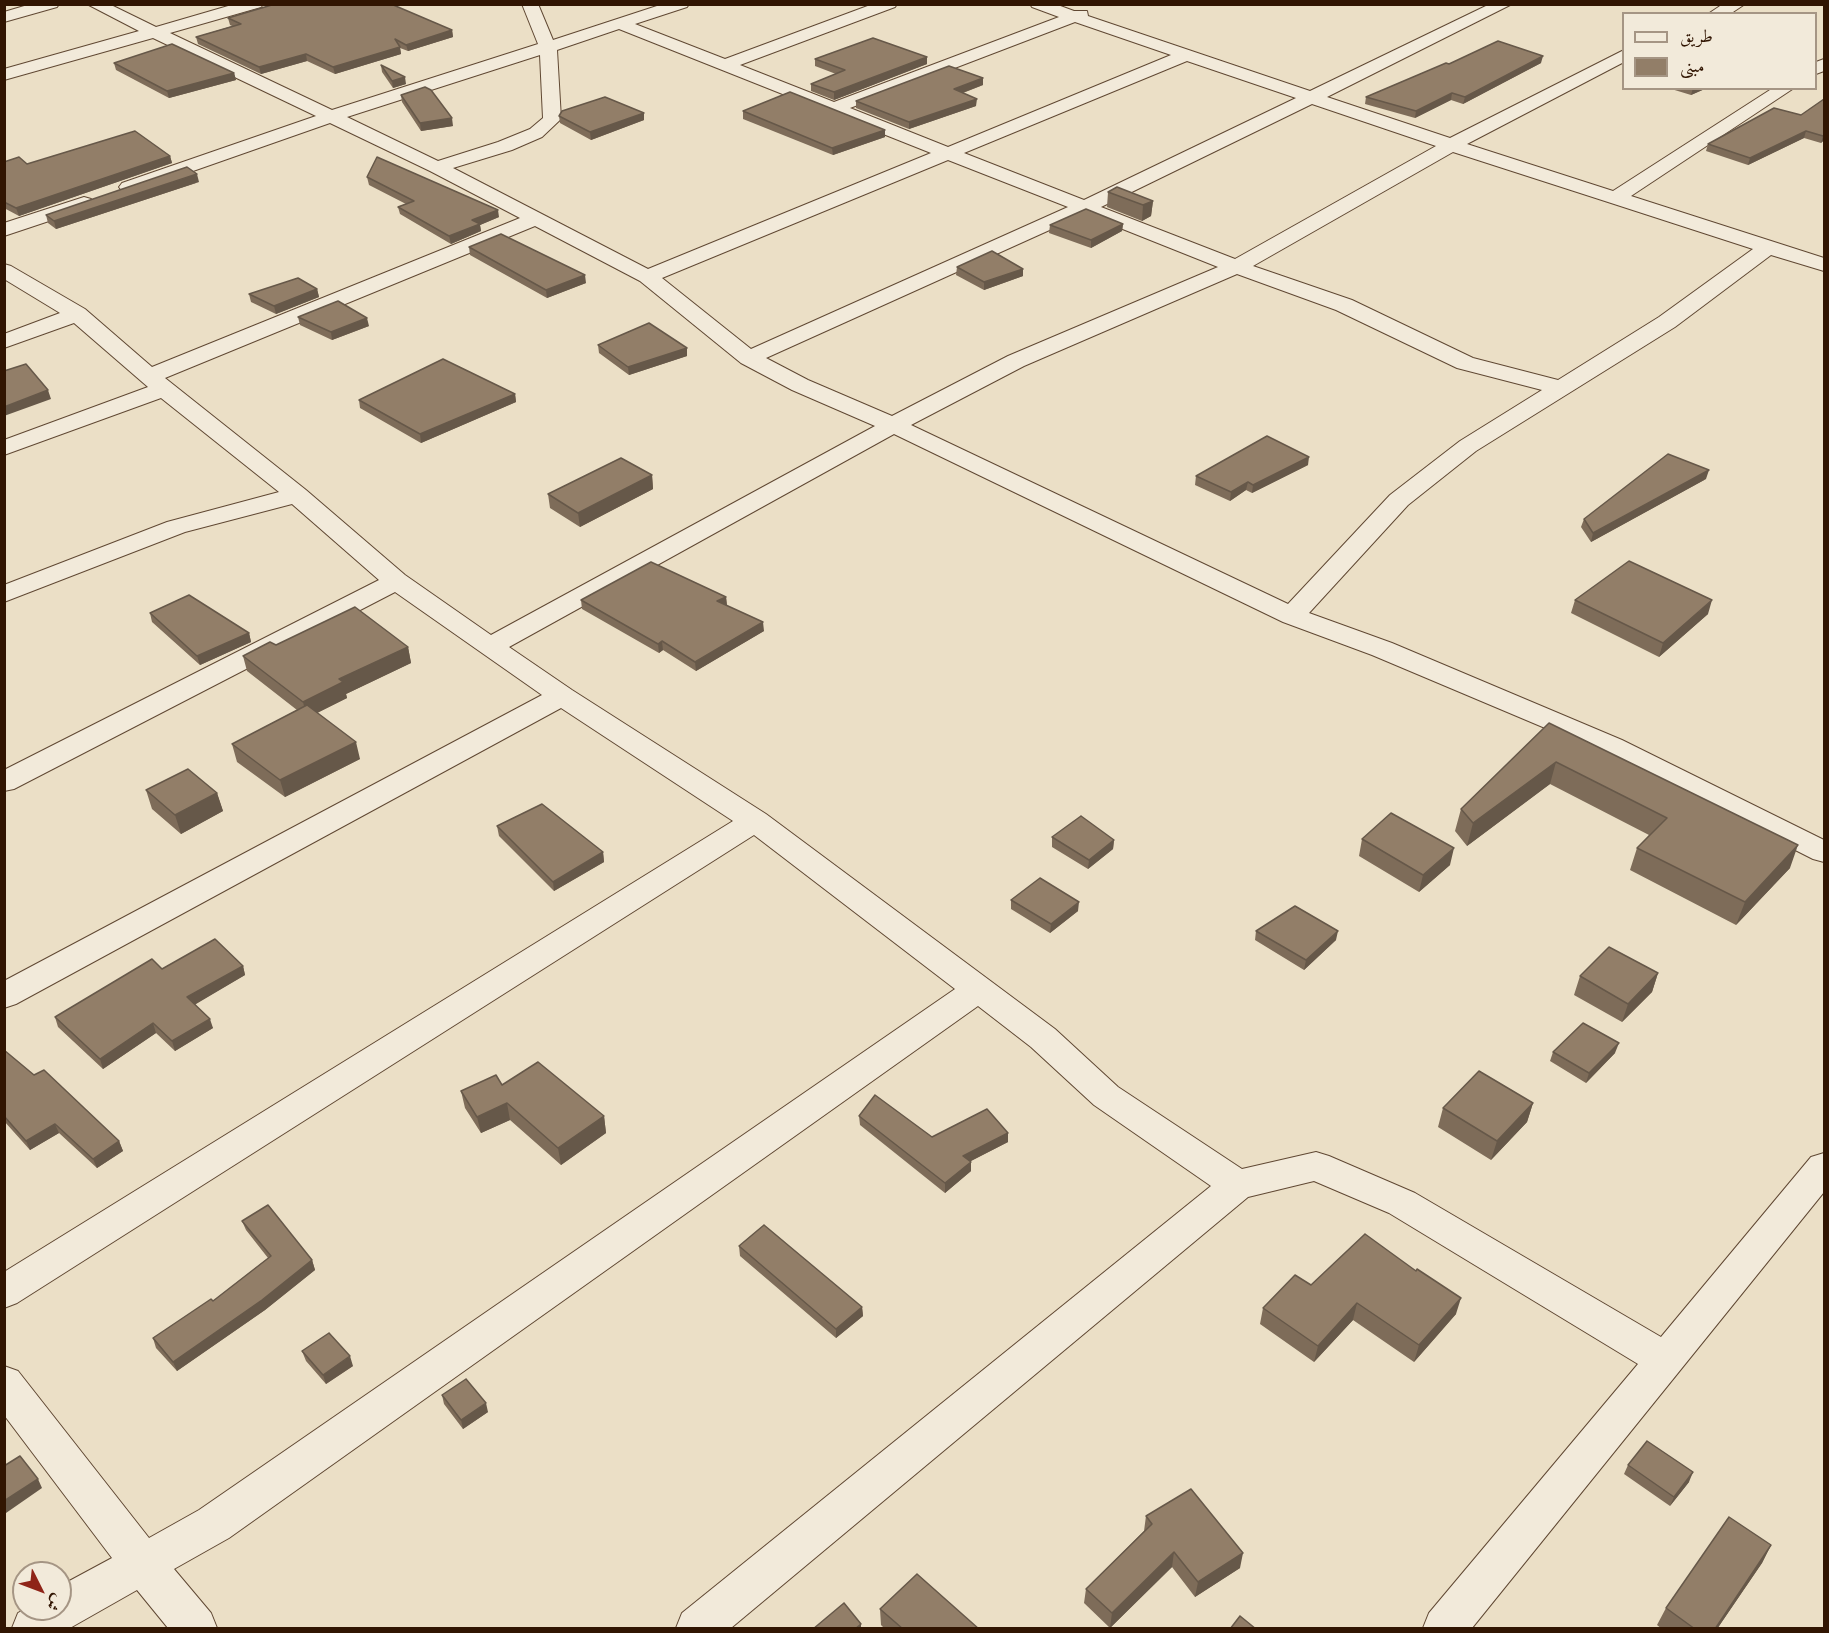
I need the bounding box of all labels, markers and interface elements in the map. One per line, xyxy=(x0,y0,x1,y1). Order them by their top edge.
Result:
legend xyxy=(1622,12,1817,90)
text: طريق xyxy=(1680,25,1713,50)
text: مبنى xyxy=(1680,55,1705,80)
north arrow xyxy=(12,1561,72,1621)
text: ش xyxy=(40,1588,67,1615)

